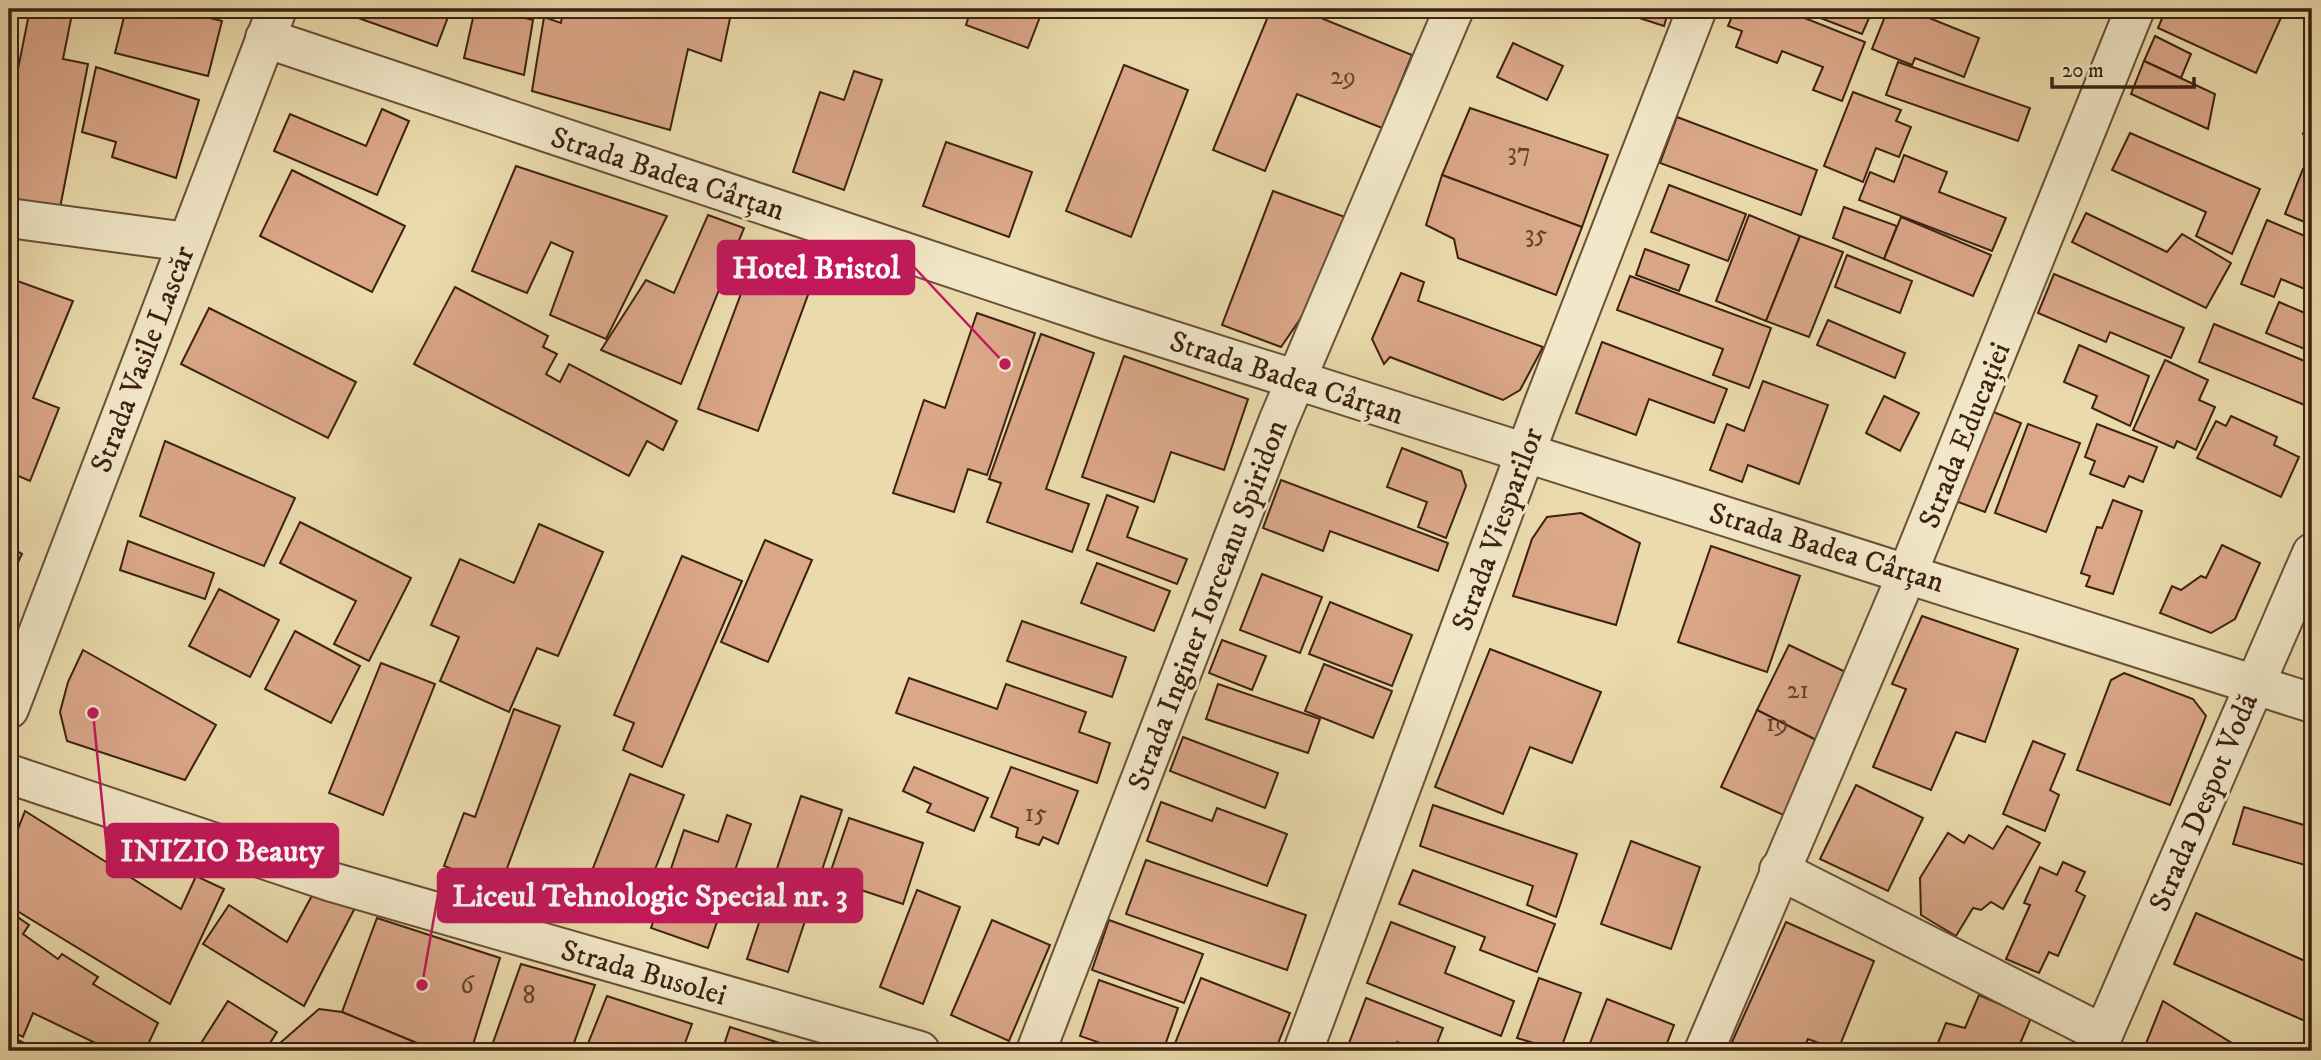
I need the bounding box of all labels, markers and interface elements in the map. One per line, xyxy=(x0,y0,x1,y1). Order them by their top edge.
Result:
scale bar xyxy=(2052,46,2193,90)
text: 20 m xyxy=(2062,58,2104,84)
house number: 29 xyxy=(1330,60,1356,93)
street label: Strada Badea Cârțan xyxy=(546,119,789,230)
house number: 37 xyxy=(1507,136,1531,169)
house number: 35 xyxy=(1525,218,1547,251)
street label: Strada Vasile Lascăr xyxy=(83,241,204,478)
callout: Hotel Bristol xyxy=(718,241,914,294)
text: Hotel Bristol xyxy=(732,249,900,289)
street label: Strada Badea Cârțan xyxy=(1165,323,1408,434)
street label: Strada Educației xyxy=(1911,337,2019,534)
street label: Strada Inginer Iorceanu Spiridon xyxy=(1121,415,1296,796)
street label: Strada Viesparilor xyxy=(1444,423,1552,636)
street label: Strada Badea Cârțan xyxy=(1705,495,1949,602)
house number: 21 xyxy=(1787,674,1809,707)
street label: Strada Despot Vodă xyxy=(2142,688,2267,917)
house number: 19 xyxy=(1766,707,1788,740)
house number: 15 xyxy=(1025,797,1047,830)
callout: INIZIO Beauty xyxy=(107,824,338,877)
text: INIZIO Beauty xyxy=(120,832,325,872)
callout: Liceul Tehnologic Special nr. 3 xyxy=(438,869,862,922)
text: Liceul Tehnologic Special nr. 3 xyxy=(452,877,848,917)
street label: Strada Busolei xyxy=(557,932,731,1015)
house number: 6 xyxy=(460,969,475,1002)
house number: 8 xyxy=(522,979,536,1012)

